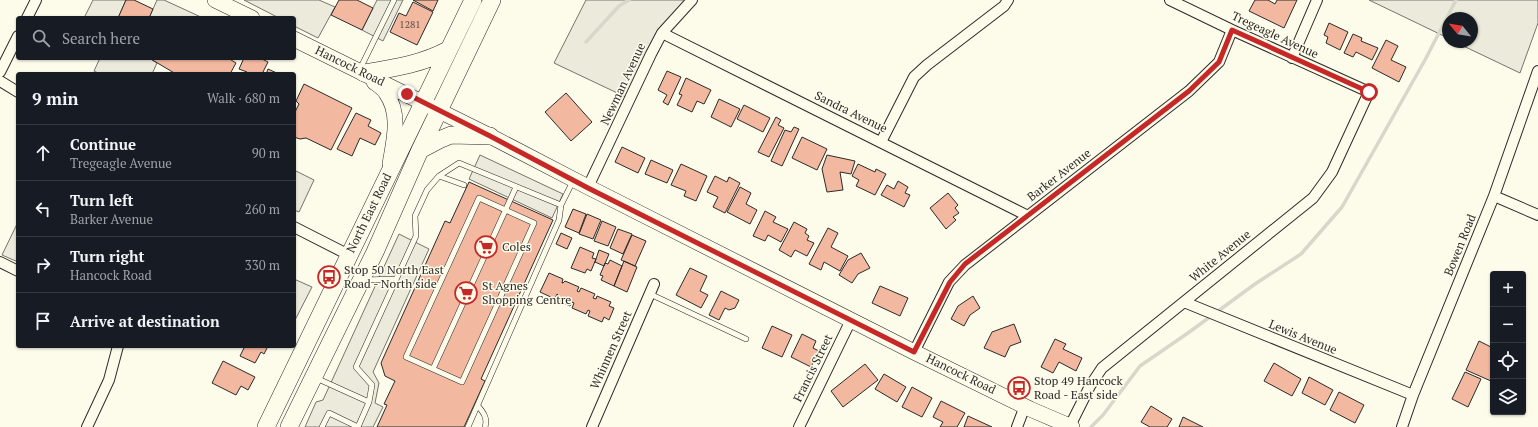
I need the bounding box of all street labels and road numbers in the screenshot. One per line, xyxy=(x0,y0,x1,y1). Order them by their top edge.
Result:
street label: Tregeagle Avenue xyxy=(1229,8,1321,61)
street label: Newman Avenue xyxy=(597,40,648,127)
street label: Hancock Road xyxy=(313,42,388,89)
street label: Sandra Avenue xyxy=(812,88,890,136)
street label: Barker Avenue xyxy=(1024,145,1094,204)
street label: North East Road xyxy=(343,170,394,255)
street label: Bowen Road xyxy=(1440,211,1479,278)
street label: White Avenue xyxy=(1186,226,1253,285)
street label: Whinnen Street xyxy=(587,308,635,391)
street label: Lewis Avenue xyxy=(1267,316,1339,357)
street label: Francis Street xyxy=(790,331,836,404)
street label: Hancock Road xyxy=(924,350,999,397)

